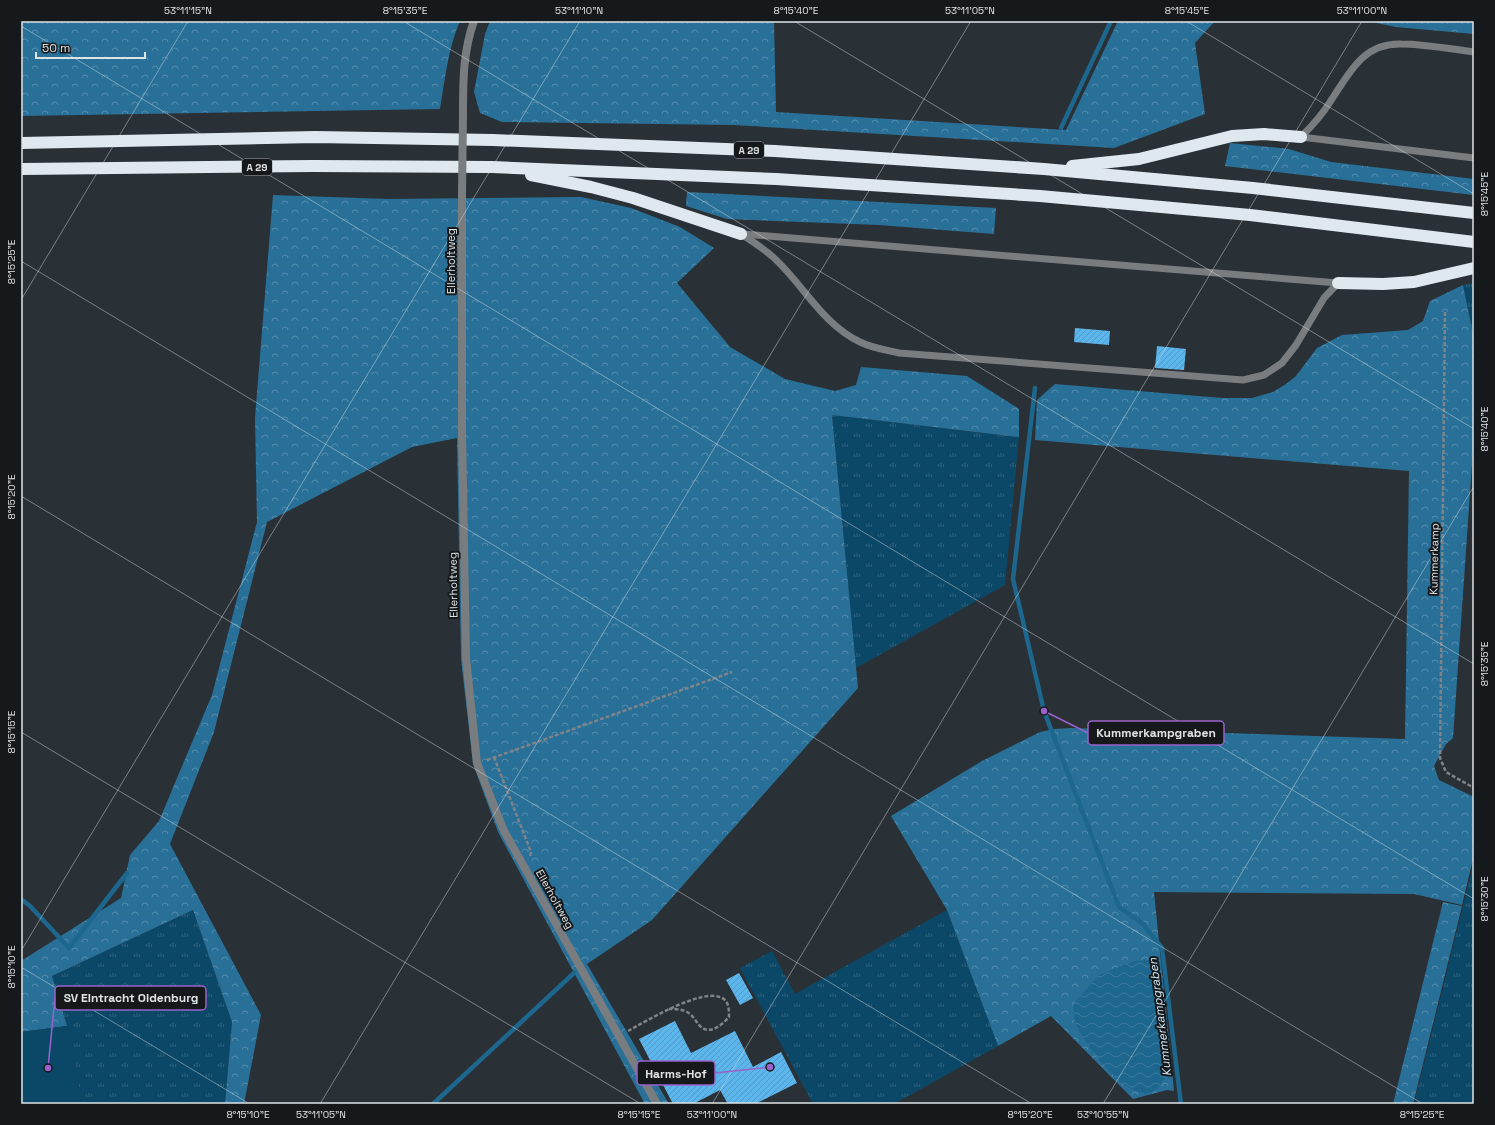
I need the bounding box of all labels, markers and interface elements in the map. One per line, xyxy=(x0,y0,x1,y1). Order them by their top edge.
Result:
text: 53°11'15"N xyxy=(164,4,212,17)
text: 8°15'35"E xyxy=(383,4,428,17)
text: 53°11'10"N xyxy=(555,4,603,17)
text: 8°15'40"E xyxy=(774,4,819,17)
text: 53°11'05"N xyxy=(945,4,995,17)
text: 8°15'45"E xyxy=(1165,4,1210,17)
text: 53°11'00"N xyxy=(1337,4,1387,17)
scale bar xyxy=(36,34,145,60)
text: 50 m xyxy=(42,40,70,56)
road number: A 29 xyxy=(734,142,764,158)
road number: A 29 xyxy=(242,159,272,175)
text: 8°15'45"E xyxy=(1478,171,1491,216)
street label: Ellerholtweg xyxy=(444,228,458,294)
text: 8°15'25"E xyxy=(5,239,18,284)
text: 8°15'40"E xyxy=(1478,406,1491,451)
text: 8°15'20"E xyxy=(5,474,18,520)
street label: Kummerkamp xyxy=(1426,523,1442,595)
street label: Ellerholtweg xyxy=(445,552,461,618)
text: 8°15'35"E xyxy=(1478,641,1491,686)
text: 8°15'15"E xyxy=(5,710,18,753)
callout: Kummerkampgraben xyxy=(1088,721,1224,745)
text: Kummerkampgraben xyxy=(1096,725,1216,741)
street label: Ellerholtweg xyxy=(533,867,577,931)
text: 8°15'30"E xyxy=(1478,876,1491,922)
text: 8°15'10"E xyxy=(5,945,18,989)
water label: Kummerkampgraben xyxy=(1145,956,1175,1077)
callout: SV Eintracht Oldenburg xyxy=(55,986,206,1010)
text: SV Eintracht Oldenburg xyxy=(64,990,198,1006)
callout: Harms-Hof xyxy=(637,1061,715,1085)
text: Harms-Hof xyxy=(645,1066,707,1082)
text: 8°15'10"E xyxy=(226,1108,270,1121)
text: 53°11'05"N xyxy=(296,1108,346,1121)
text: 8°15'15"E xyxy=(618,1108,661,1121)
text: 53°11'00"N xyxy=(687,1108,737,1121)
text: 8°15'20"E xyxy=(1007,1108,1053,1121)
text: 53°10'55"N xyxy=(1077,1108,1129,1121)
text: 8°15'25"E xyxy=(1400,1108,1445,1121)

